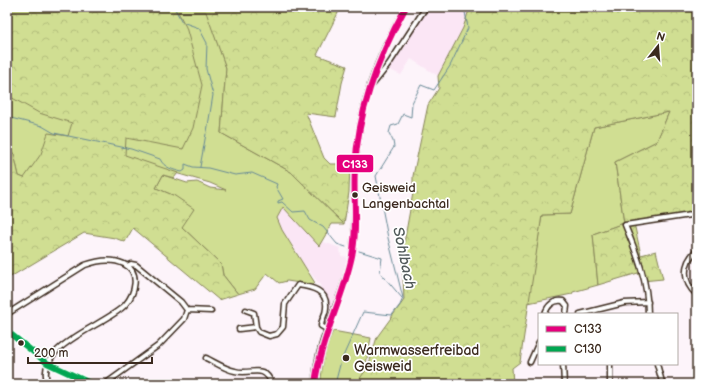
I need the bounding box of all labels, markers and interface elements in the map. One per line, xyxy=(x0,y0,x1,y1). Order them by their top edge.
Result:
north arrow xyxy=(638,26,678,66)
text: N xyxy=(655,29,667,44)
line badge: C133 xyxy=(336,154,374,173)
text: C133 xyxy=(342,158,368,171)
place label: Geisweid Langenbachtal xyxy=(362,180,449,212)
marker: Geisweid Langenbachtal xyxy=(350,190,360,200)
water label: Sohlbach xyxy=(388,225,420,291)
legend xyxy=(538,313,678,365)
text: C133 xyxy=(574,322,602,337)
unlabelled marker xyxy=(16,338,26,348)
scale bar xyxy=(28,339,152,365)
place label: Warmwasserfreibad Geisweid xyxy=(354,342,479,375)
text: C130 xyxy=(574,342,602,357)
text: 200 m xyxy=(34,346,68,361)
marker: Warmwasserfreibad Geisweid xyxy=(341,353,351,363)

